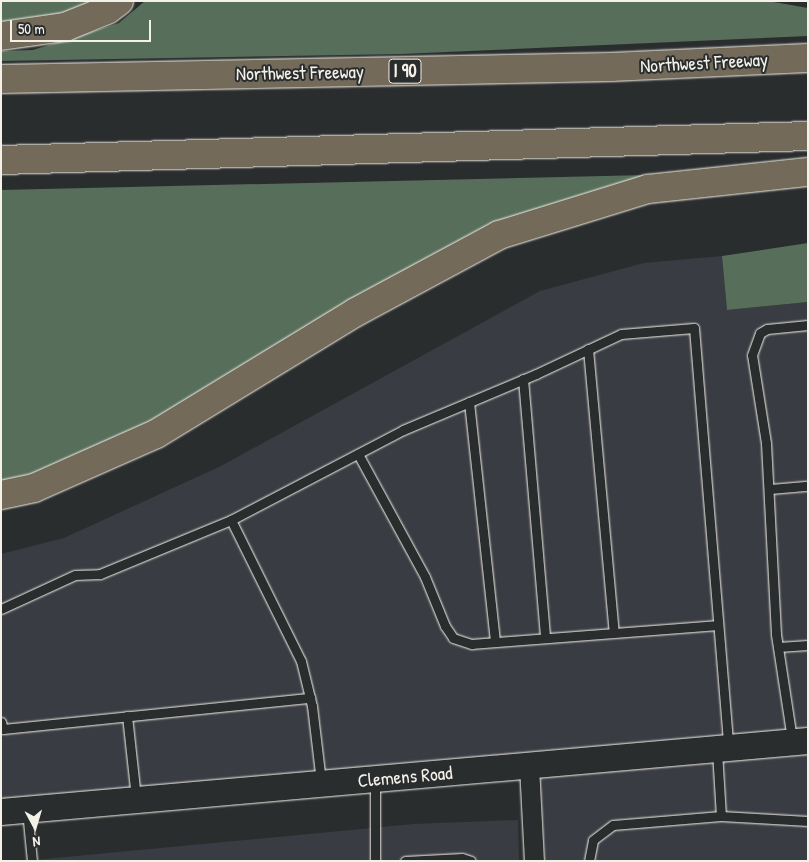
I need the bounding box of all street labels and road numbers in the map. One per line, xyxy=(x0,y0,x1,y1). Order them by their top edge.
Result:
street label: Northwest Freeway xyxy=(639,48,769,78)
road number: I 90 xyxy=(388,56,422,86)
street label: Northwest Freeway xyxy=(236,60,364,86)
street label: Clemens Road xyxy=(357,762,453,792)

